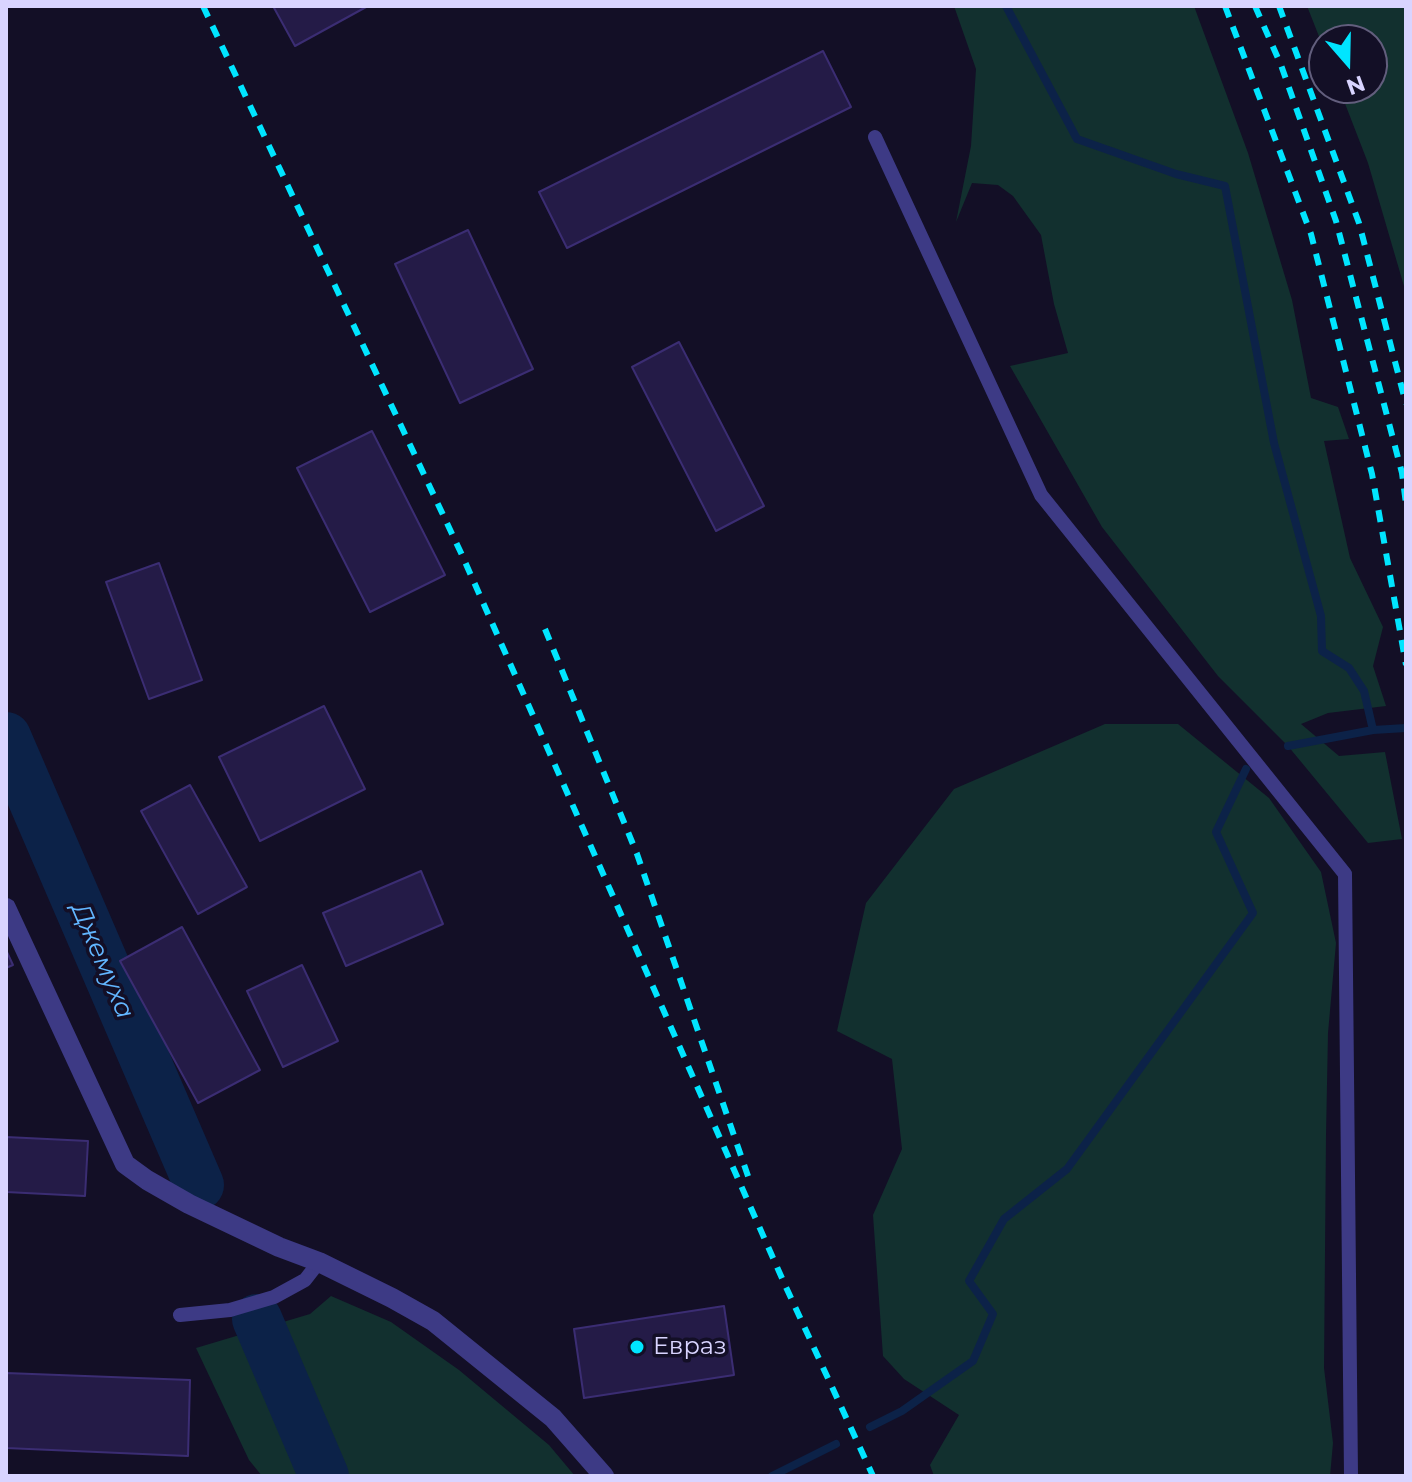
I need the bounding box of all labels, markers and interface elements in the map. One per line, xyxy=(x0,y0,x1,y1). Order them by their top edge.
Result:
north arrow xyxy=(1308,24,1388,104)
text: N xyxy=(1343,69,1369,101)
water label: Джемуха xyxy=(64,898,140,1024)
place label: Евраз xyxy=(653,1333,727,1361)
marker: Евраз xyxy=(628,1338,646,1356)

